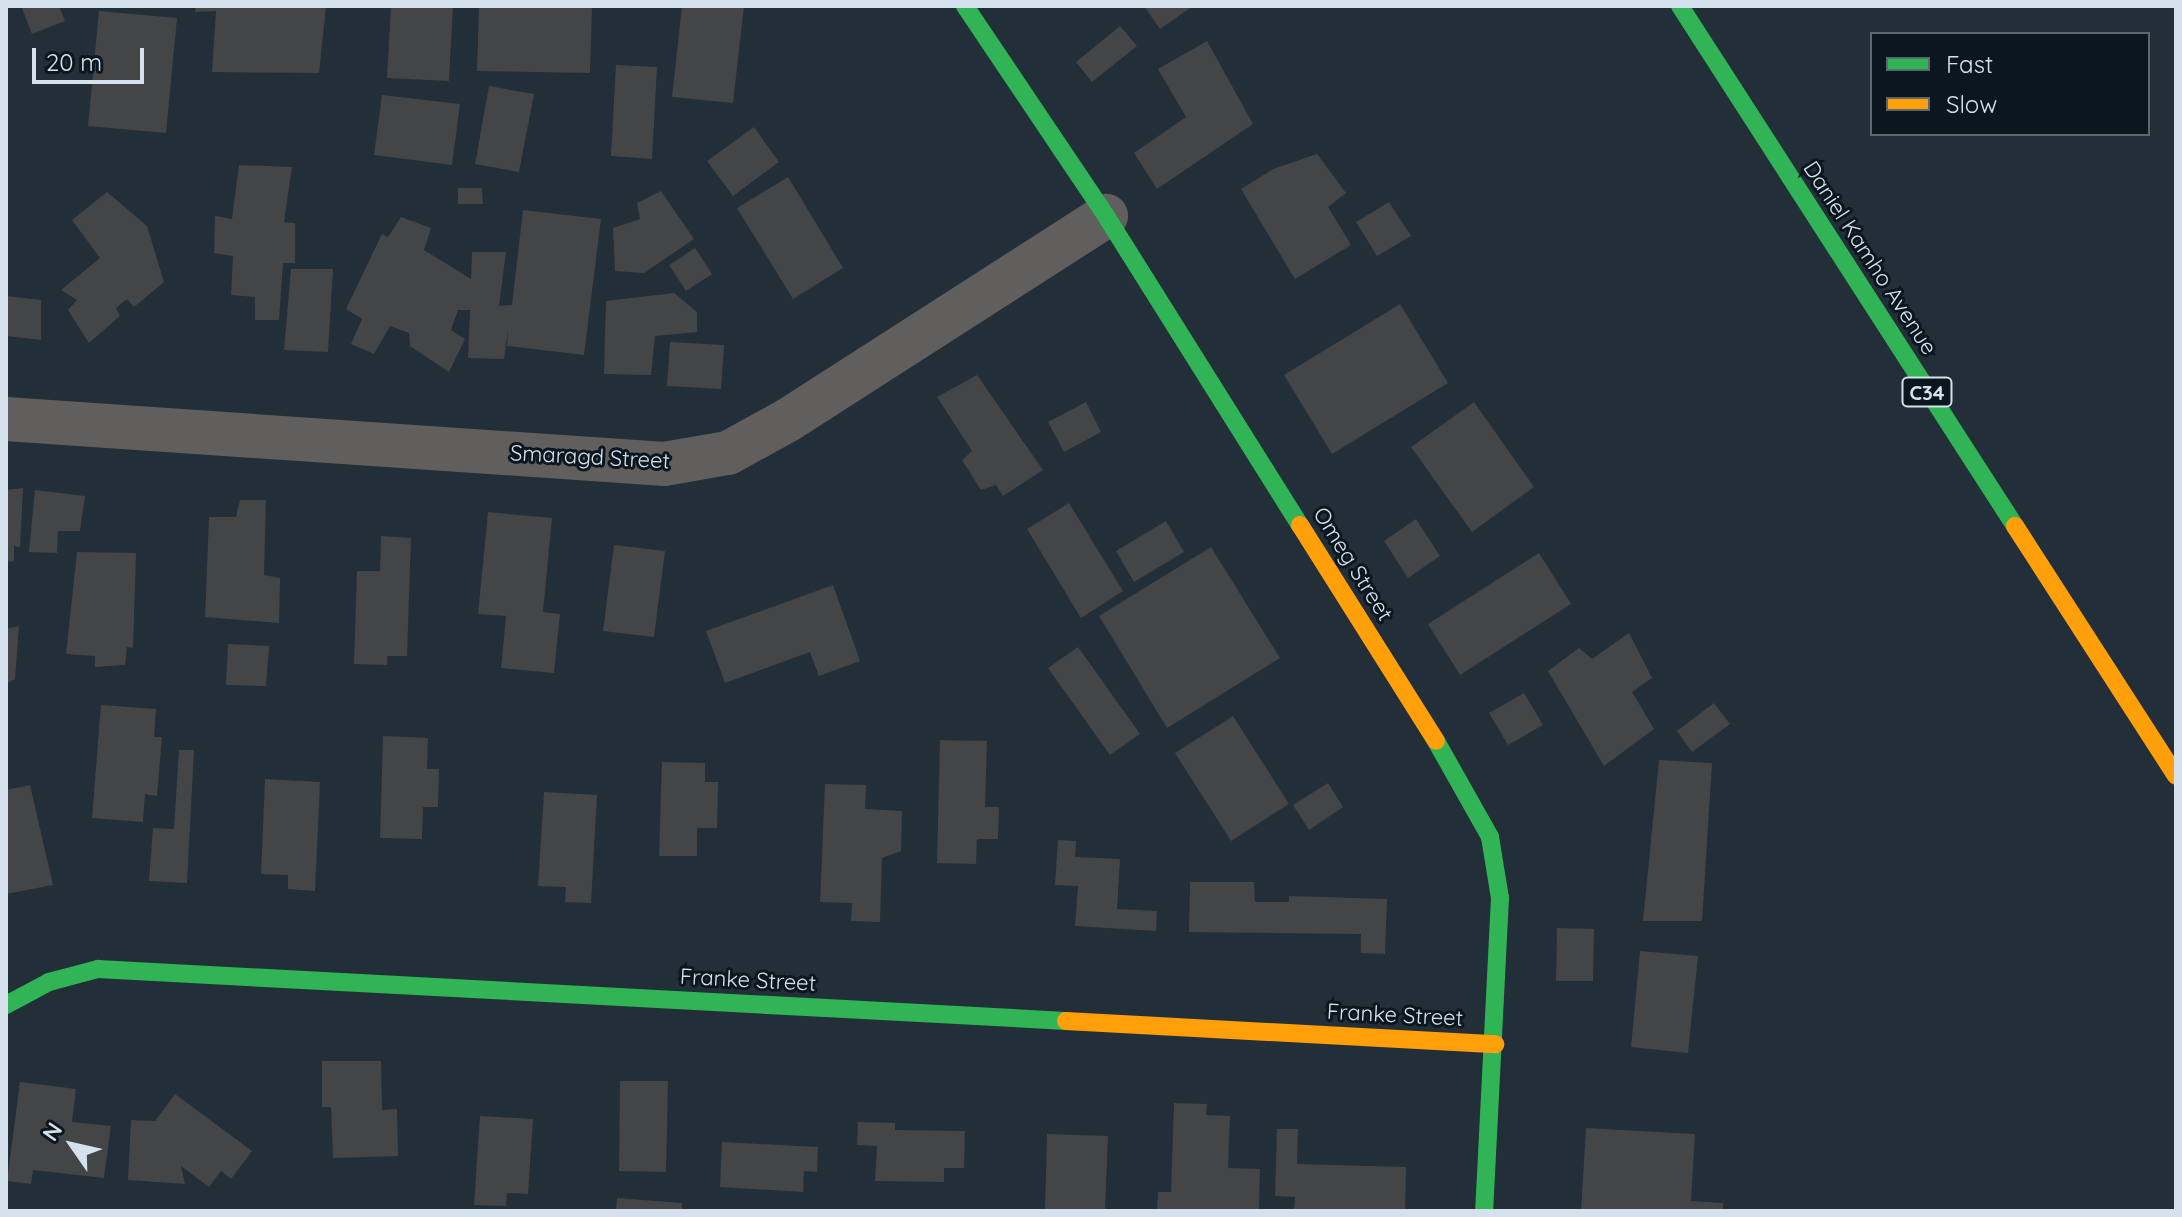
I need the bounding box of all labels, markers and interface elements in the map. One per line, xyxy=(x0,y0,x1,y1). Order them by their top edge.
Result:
scale bar xyxy=(36,32,148,82)
legend xyxy=(1870,32,2150,136)
text: 20 m xyxy=(46,47,102,77)
text: Fast xyxy=(1946,49,1993,79)
text: Slow xyxy=(1946,89,1997,119)
street label: Daniel Kamho Avenue xyxy=(1798,156,1942,360)
road number: C34 xyxy=(1901,376,1953,408)
street label: Smaragd Street xyxy=(509,440,671,474)
street label: Omeg Street xyxy=(1308,502,1398,626)
street label: Franke Street xyxy=(679,963,817,997)
street label: Franke Street xyxy=(1326,998,1464,1032)
north arrow xyxy=(32,1105,112,1185)
text: N xyxy=(36,1117,68,1146)

